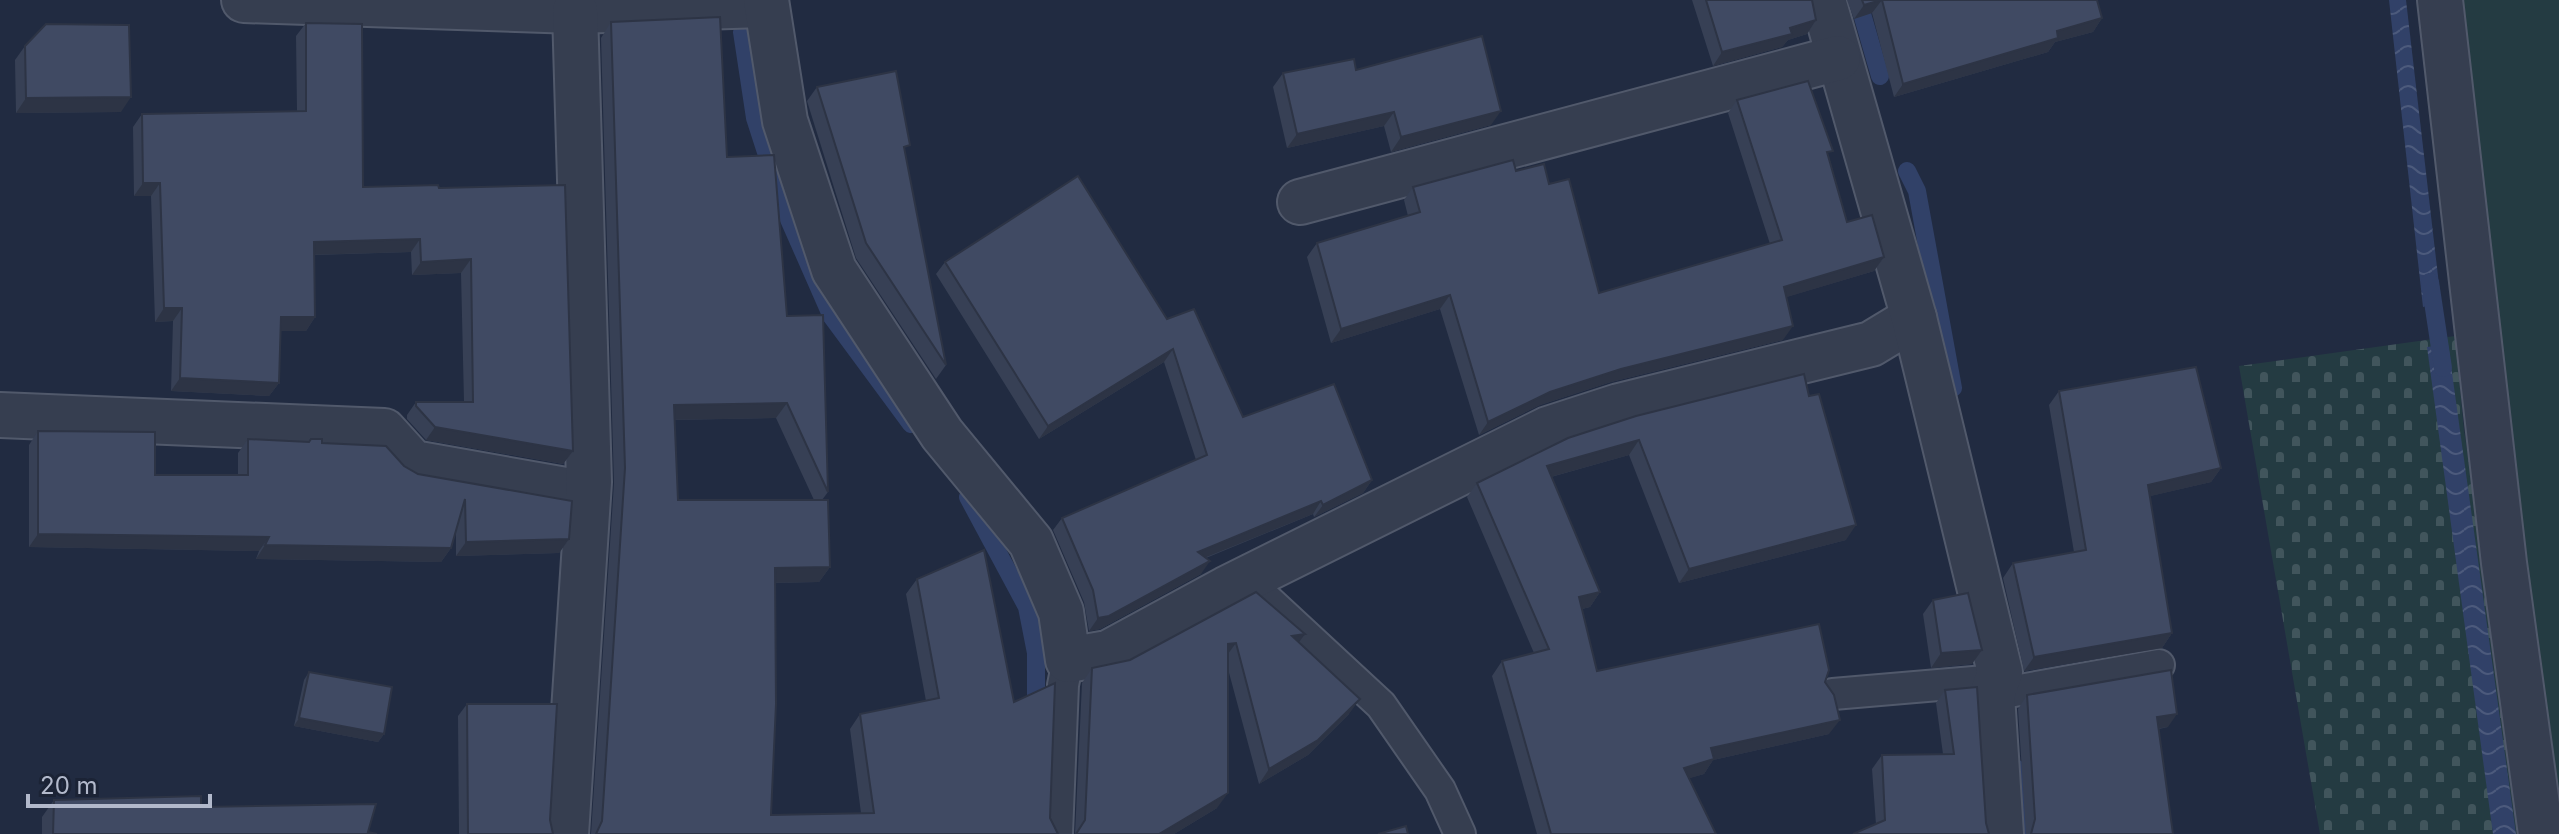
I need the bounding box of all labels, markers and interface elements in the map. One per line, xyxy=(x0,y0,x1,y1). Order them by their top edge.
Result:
scale bar xyxy=(28,758,210,808)
text: 20 m xyxy=(40,771,98,800)

